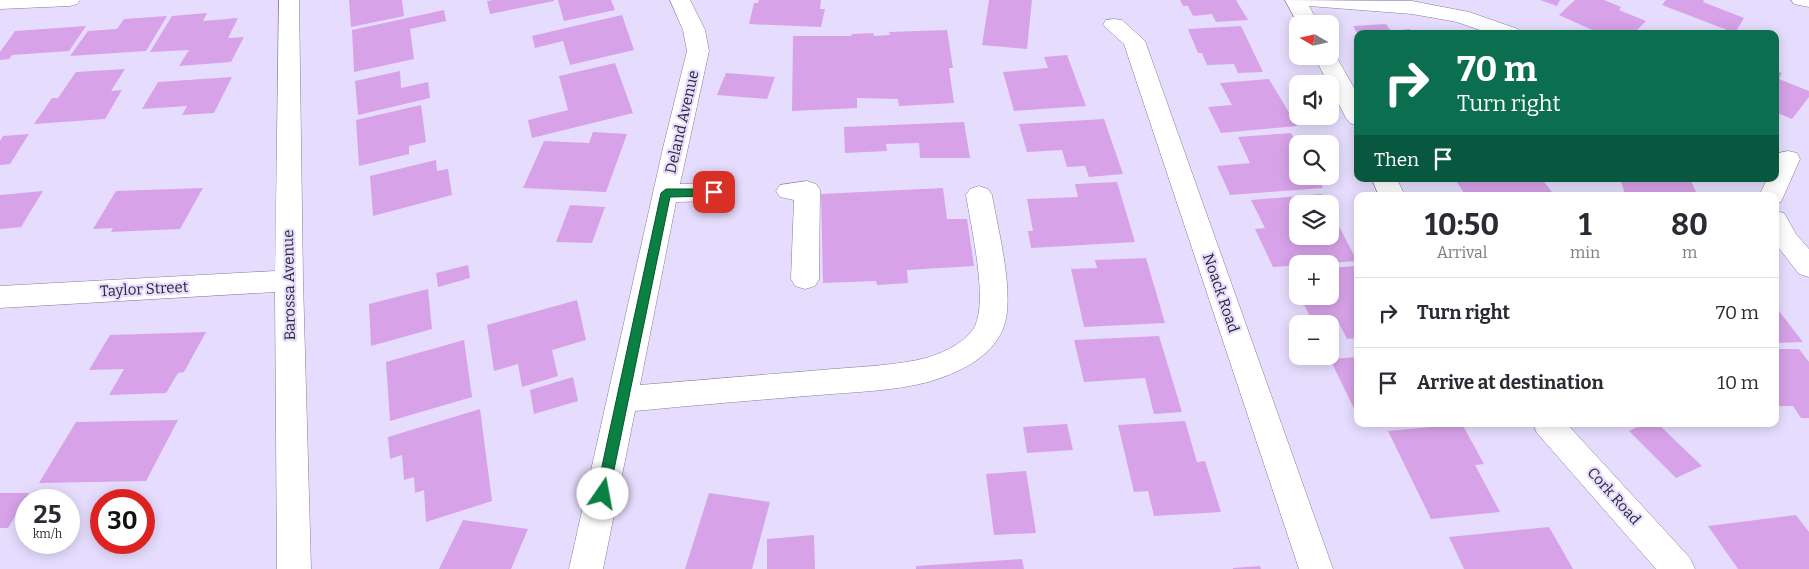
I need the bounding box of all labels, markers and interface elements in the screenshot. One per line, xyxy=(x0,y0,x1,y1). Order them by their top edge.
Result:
north arrow xyxy=(1289,15,1339,65)
map controls xyxy=(1289,15,1339,365)
text: 70 m xyxy=(1457,48,1537,90)
icon: right xyxy=(1374,50,1439,115)
street label: Deland Avenue xyxy=(661,69,703,175)
button: sound xyxy=(1289,75,1339,125)
text: Turn right xyxy=(1457,90,1560,117)
button: search xyxy=(1289,135,1339,185)
icon: arrive xyxy=(1429,145,1457,173)
text: Then xyxy=(1374,148,1419,171)
pin xyxy=(693,171,735,213)
icon: arrive xyxy=(700,178,728,206)
button: layers xyxy=(1289,195,1339,245)
text: 10:50 xyxy=(1425,207,1499,243)
text: 1 xyxy=(1579,207,1592,243)
text: 80 xyxy=(1671,207,1708,243)
street label: Barossa Avenue xyxy=(279,229,299,341)
text: Arrival xyxy=(1437,243,1487,262)
text: min xyxy=(1570,243,1600,262)
text: m xyxy=(1682,243,1697,262)
street label: Noack Road xyxy=(1199,251,1243,335)
button: + xyxy=(1289,255,1339,305)
street label: Taylor Street xyxy=(99,278,189,300)
icon: right xyxy=(1374,299,1402,327)
text: Turn right xyxy=(1417,301,1510,324)
text: 70 m xyxy=(1716,301,1759,324)
button: − xyxy=(1289,315,1339,365)
icon: arrive xyxy=(1374,369,1402,397)
text: Arrive at destination xyxy=(1417,371,1604,394)
text: 10 m xyxy=(1717,371,1759,394)
street label: Cork Road xyxy=(1584,464,1645,528)
position arrow xyxy=(576,467,628,519)
speed limit sign: 30 xyxy=(90,489,155,554)
text: 25 xyxy=(34,500,61,530)
text: km/h xyxy=(33,527,62,541)

